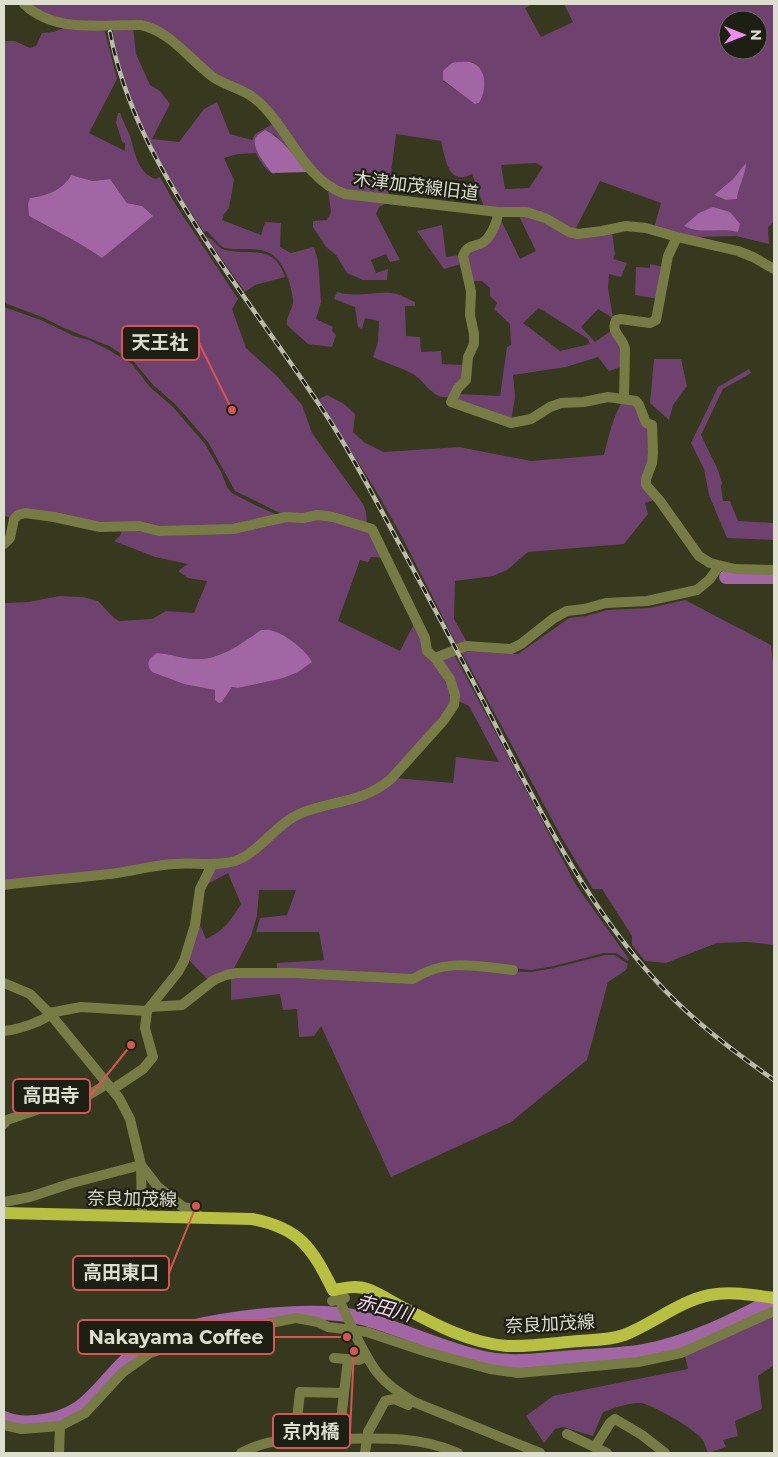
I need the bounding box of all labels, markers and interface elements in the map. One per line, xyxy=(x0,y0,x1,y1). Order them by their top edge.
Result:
north arrow xyxy=(718,10,768,60)
text: N xyxy=(747,29,765,41)
street label: 木津加茂線旧道 xyxy=(352,167,480,205)
callout: 天王社 xyxy=(122,326,199,360)
text: 天王社 xyxy=(131,331,189,354)
callout: 高田寺 xyxy=(13,1079,90,1113)
text: 高田寺 xyxy=(22,1084,80,1107)
street label: 奈良加茂線 xyxy=(87,1187,177,1211)
callout: 高田東口 xyxy=(73,1256,169,1290)
text: 高田東口 xyxy=(83,1261,159,1284)
water label: 赤田川 xyxy=(353,1290,416,1327)
street label: 奈良加茂線 xyxy=(504,1311,596,1337)
callout: Nakayama Coffee xyxy=(78,1320,274,1354)
text: Nakayama Coffee xyxy=(88,1326,264,1349)
callout: 京内橋 xyxy=(273,1414,350,1448)
text: 京内橋 xyxy=(282,1420,340,1443)

